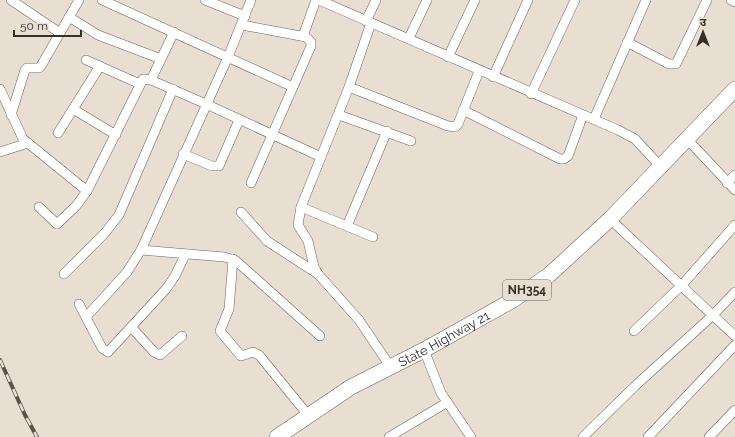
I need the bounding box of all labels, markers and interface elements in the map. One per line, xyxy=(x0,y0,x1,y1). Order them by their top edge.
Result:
scale bar xyxy=(14,12,81,38)
north arrow xyxy=(683,12,723,52)
text: उ xyxy=(700,16,707,29)
text: 50 m xyxy=(20,19,48,33)
road number: NH354 xyxy=(503,280,551,300)
street label: State Highway 21 xyxy=(396,308,493,370)

